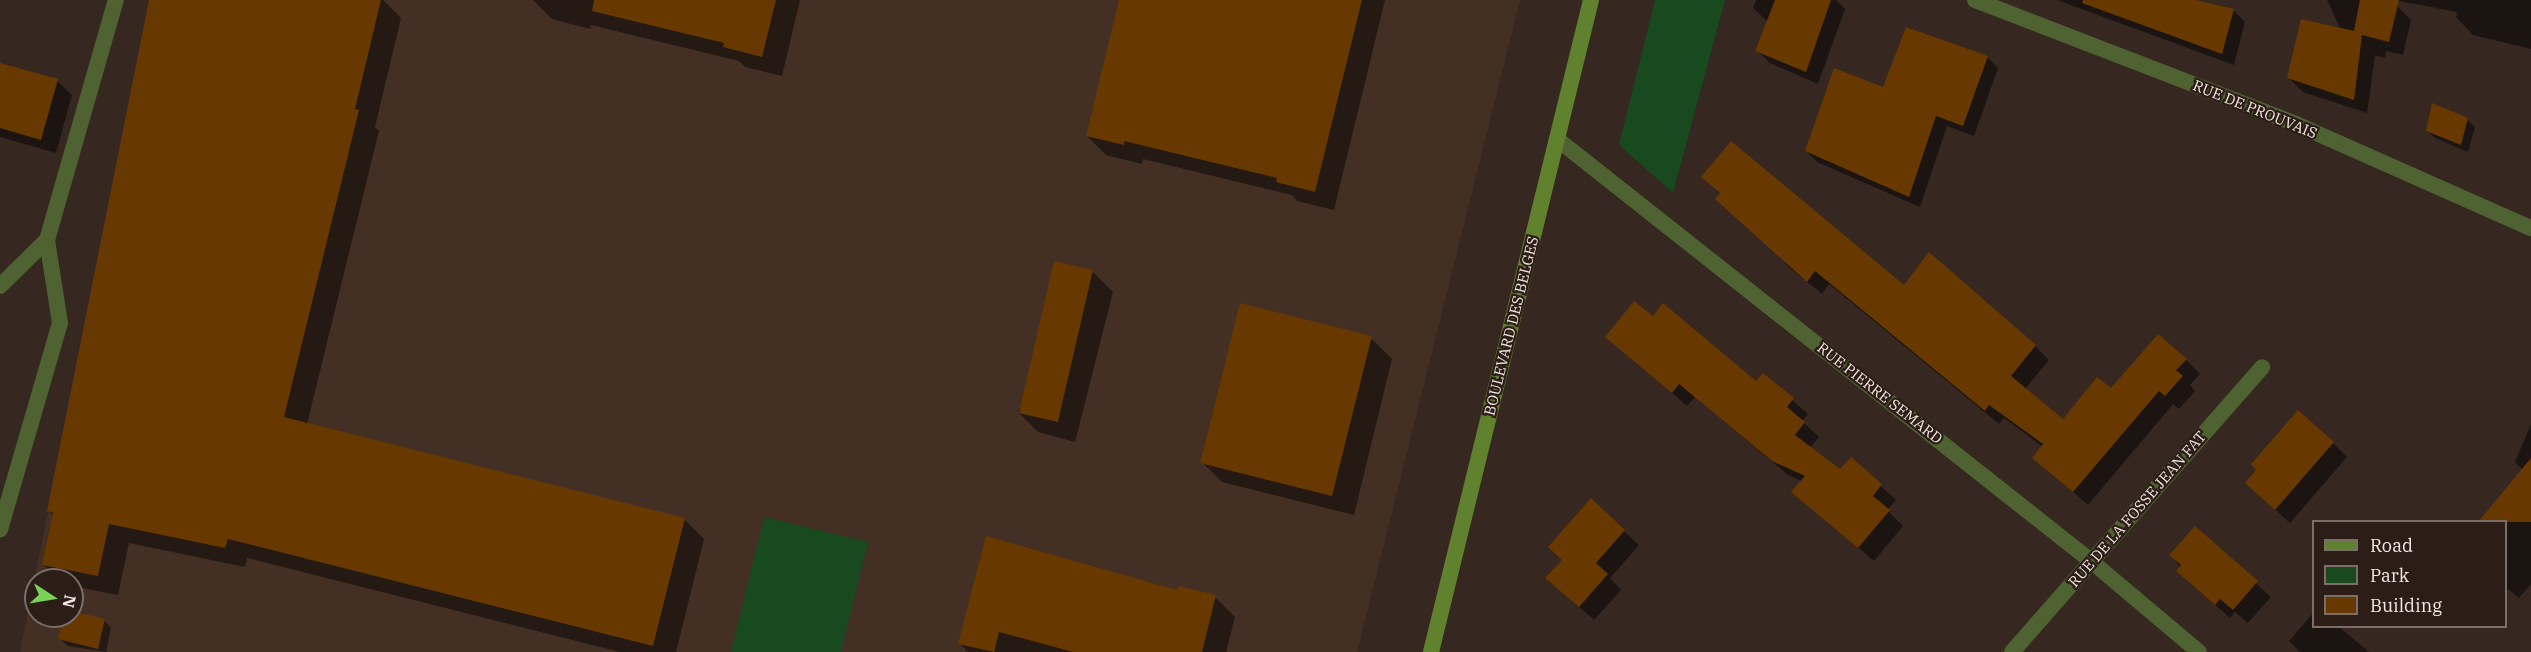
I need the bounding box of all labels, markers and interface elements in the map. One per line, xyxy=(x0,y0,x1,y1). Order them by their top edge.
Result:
street label: RUE DE PROUVAIS xyxy=(2190,76,2320,142)
street label: BOULEVARD DES BELGES xyxy=(1480,235,1542,417)
street label: RUE PIERRE SEMARD xyxy=(1814,339,1946,447)
street label: RUE DE LA FOSSE JEAN FAT xyxy=(2064,427,2210,591)
legend xyxy=(2312,520,2507,628)
text: Road xyxy=(2370,534,2413,557)
text: Park xyxy=(2370,564,2409,587)
north arrow xyxy=(24,568,84,628)
text: N xyxy=(59,593,81,610)
text: Building xyxy=(2370,594,2442,617)

